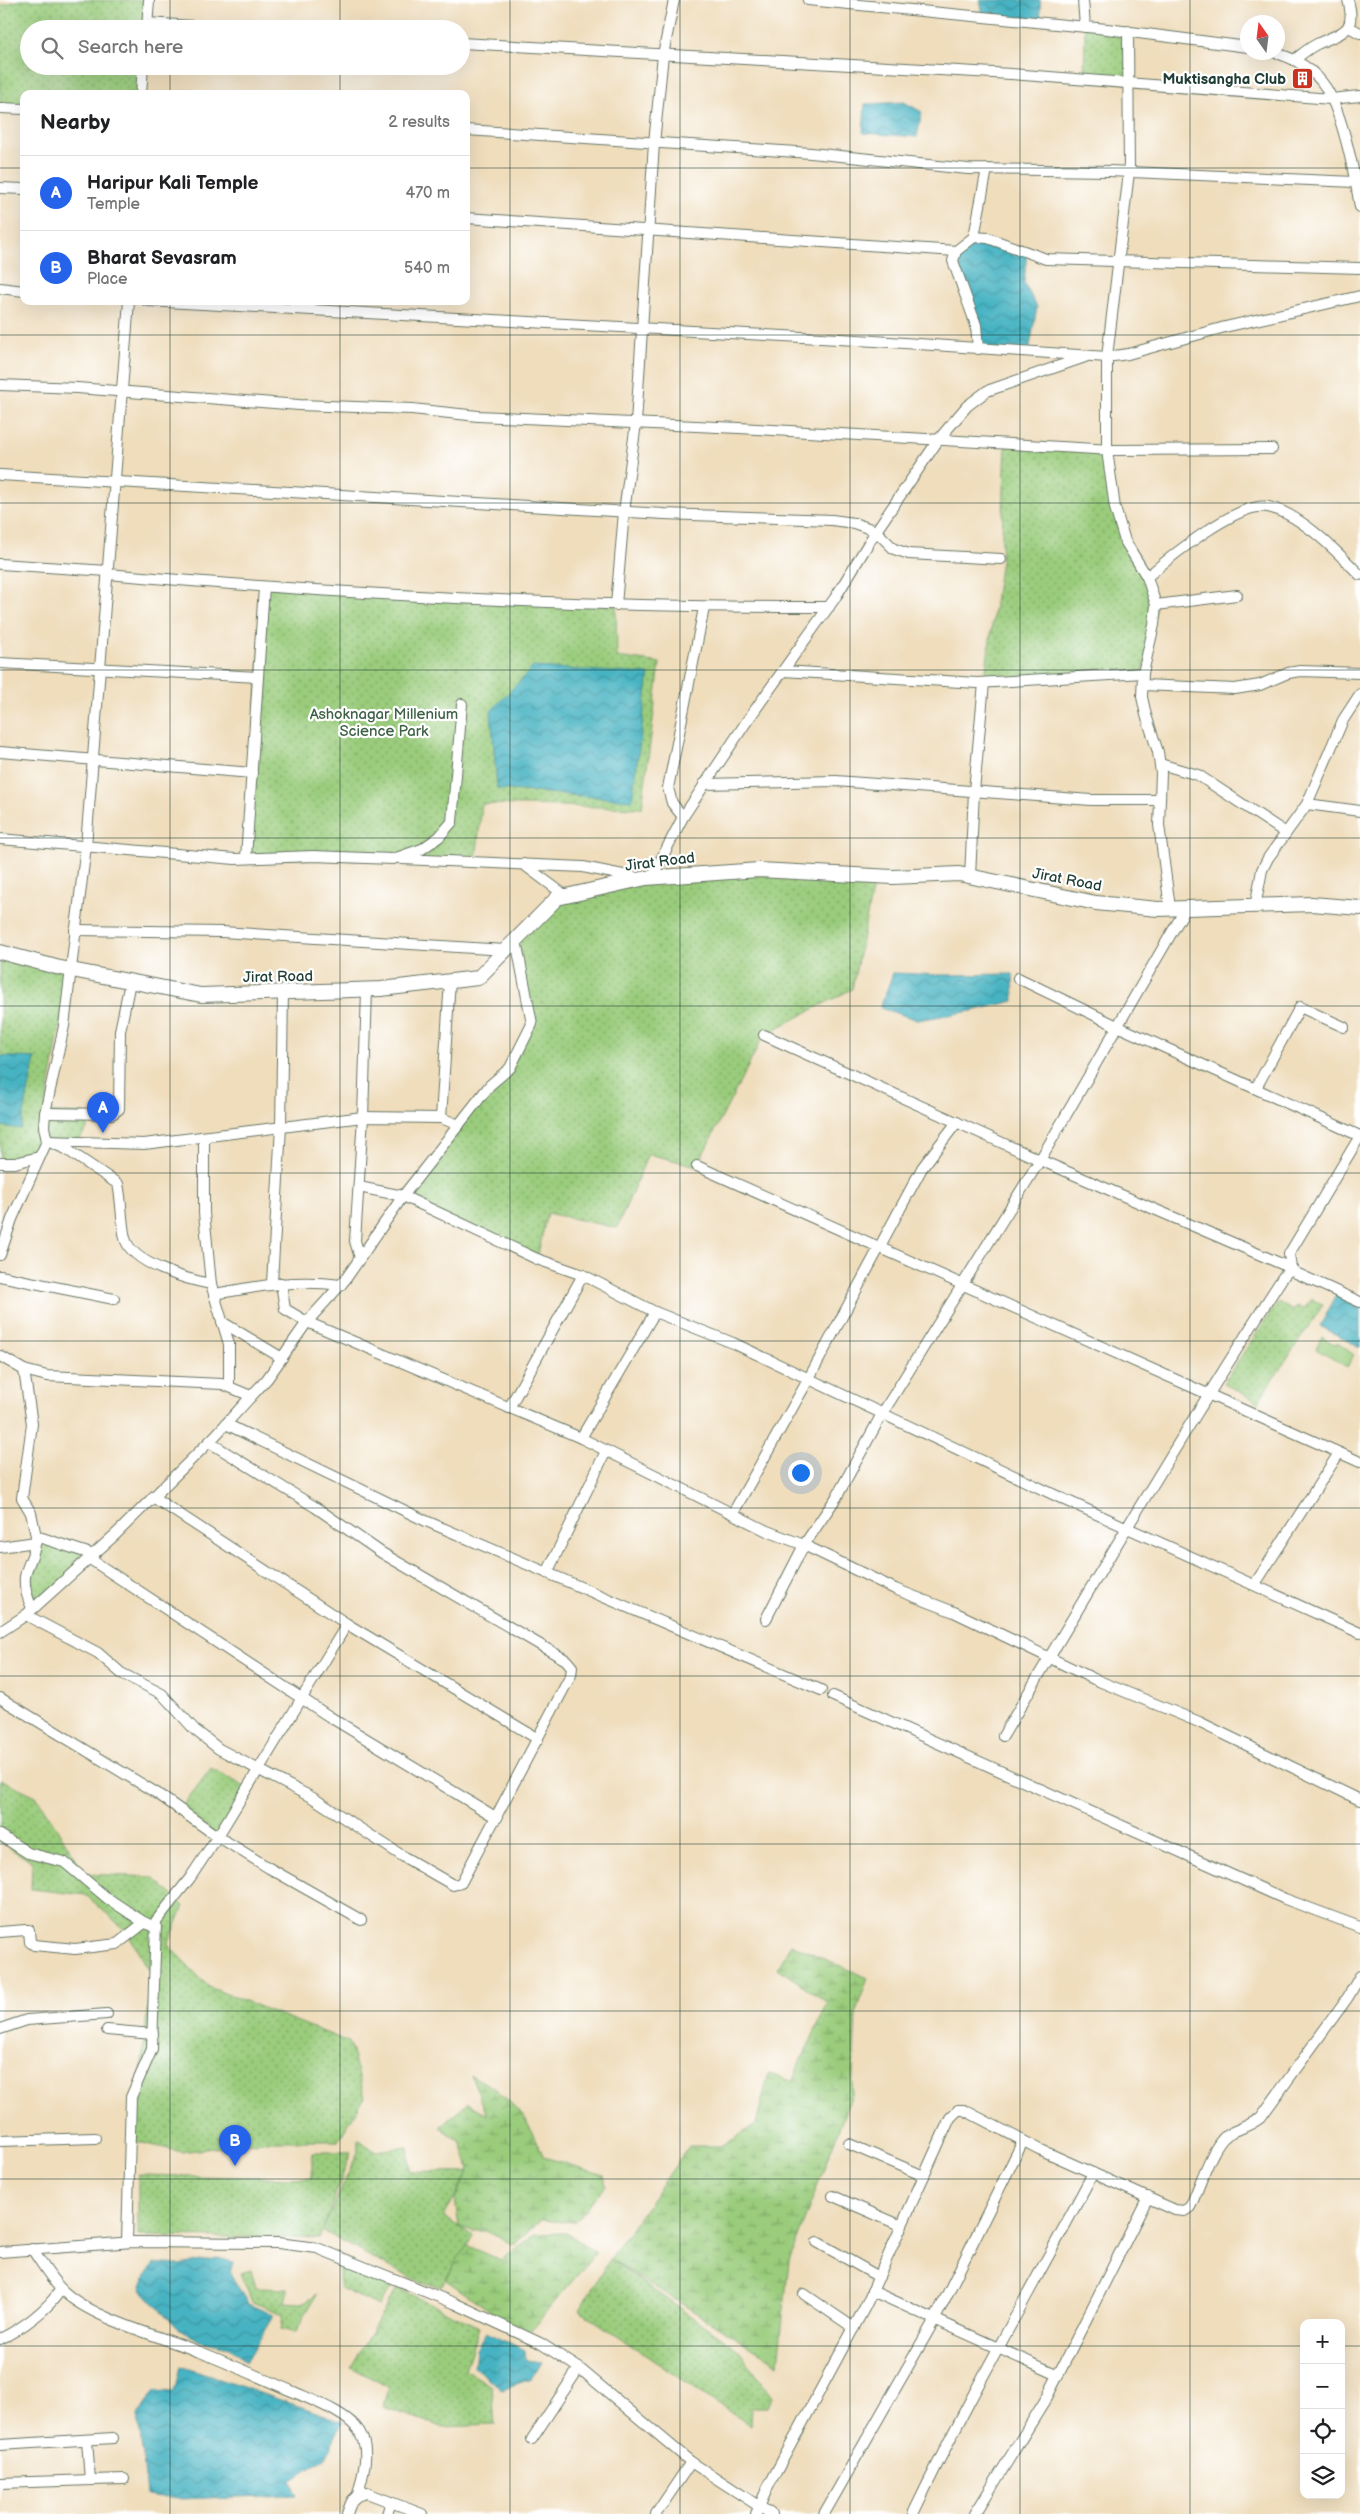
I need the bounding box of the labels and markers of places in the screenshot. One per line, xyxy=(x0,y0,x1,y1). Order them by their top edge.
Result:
building icon: Muktisangha Club xyxy=(1290,67,1314,91)
place label: Muktisangha Club xyxy=(1162,70,1286,89)
pin: A xyxy=(87,1092,119,1133)
pin: B xyxy=(219,2125,251,2166)

